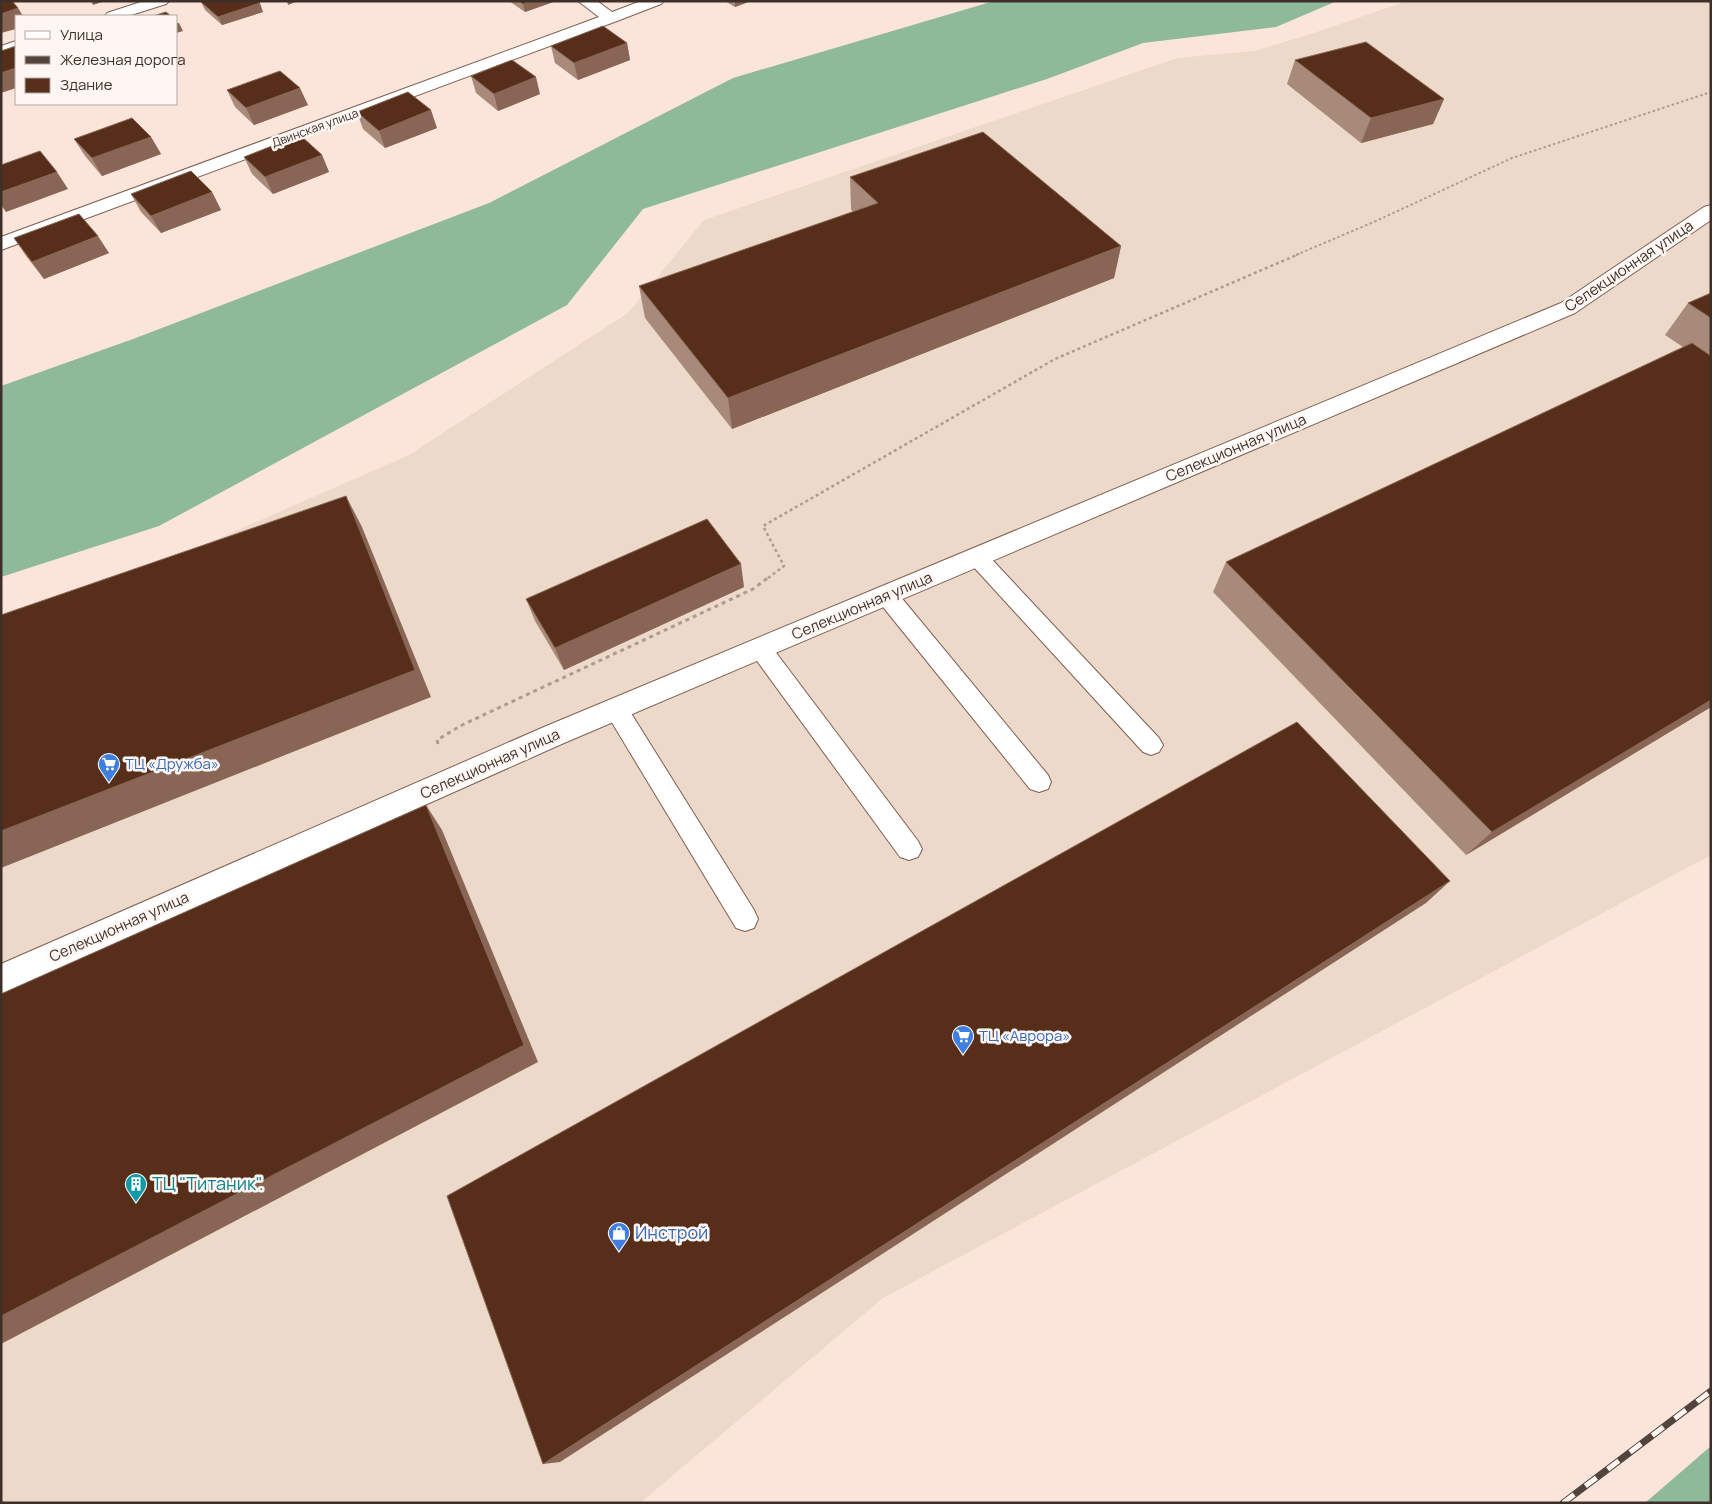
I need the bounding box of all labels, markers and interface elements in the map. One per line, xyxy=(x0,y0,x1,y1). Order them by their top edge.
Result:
legend xyxy=(15,15,178,105)
text: Улица xyxy=(60,24,103,45)
text: Железная дорога xyxy=(60,49,185,70)
text: Здание xyxy=(60,74,113,95)
street label: Двинская улица xyxy=(269,104,361,151)
street label: Селекционная улица xyxy=(1560,215,1697,316)
street label: Селекционная улица xyxy=(1162,408,1309,487)
street label: Селекционная улица xyxy=(788,566,935,645)
street label: Селекционная улица xyxy=(417,723,563,804)
supermarket icon: ТЦ «Дружба» xyxy=(97,752,121,783)
place label: ТЦ «Дружба» xyxy=(125,753,219,774)
street label: Селекционная улица xyxy=(46,886,192,967)
supermarket icon: ТЦ «Аврора» xyxy=(951,1024,975,1055)
place label: ТЦ «Аврора» xyxy=(979,1025,1070,1046)
place label: ТЦ "Титаник". xyxy=(152,1171,264,1195)
building icon: ТЦ "Титаник". xyxy=(124,1172,148,1203)
place label: Инстрой xyxy=(635,1220,708,1244)
shop icon: Инстрой xyxy=(607,1221,631,1252)

